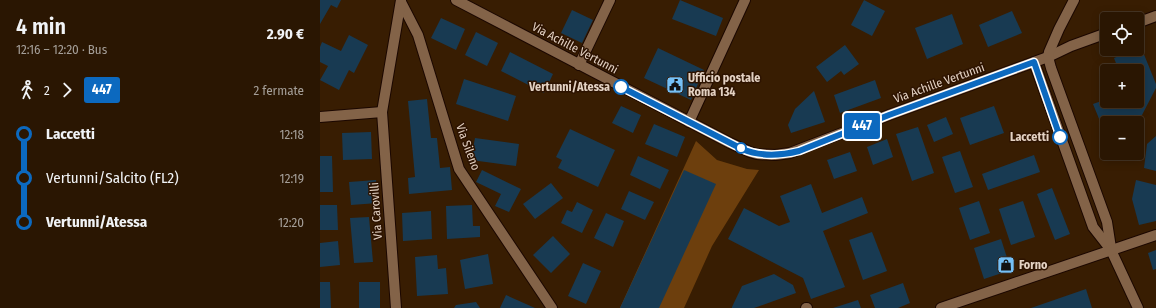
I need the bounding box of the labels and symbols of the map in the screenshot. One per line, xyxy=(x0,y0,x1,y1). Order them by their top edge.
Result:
street label: Via Achille Vertunni xyxy=(530,19,620,77)
street label: Via Achille Vertunni xyxy=(892,60,986,106)
place label: Ufficio postale Roma 134 xyxy=(688,71,760,99)
public building icon: Ufficio postale Roma 134 xyxy=(665,75,685,95)
marker: Vertunni/Atessa xyxy=(613,79,629,95)
place label: Vertunni/Atessa xyxy=(528,80,610,94)
line badge: 447 xyxy=(839,113,885,139)
street label: Via Sileno xyxy=(453,122,483,172)
marker: Laccetti xyxy=(1052,129,1068,145)
place label: Laccetti xyxy=(1010,130,1049,144)
unlabelled marker xyxy=(735,142,747,154)
street label: Via Carovilli xyxy=(367,182,385,240)
shop icon: Forno xyxy=(996,255,1016,275)
place label: Forno xyxy=(1019,258,1048,272)

